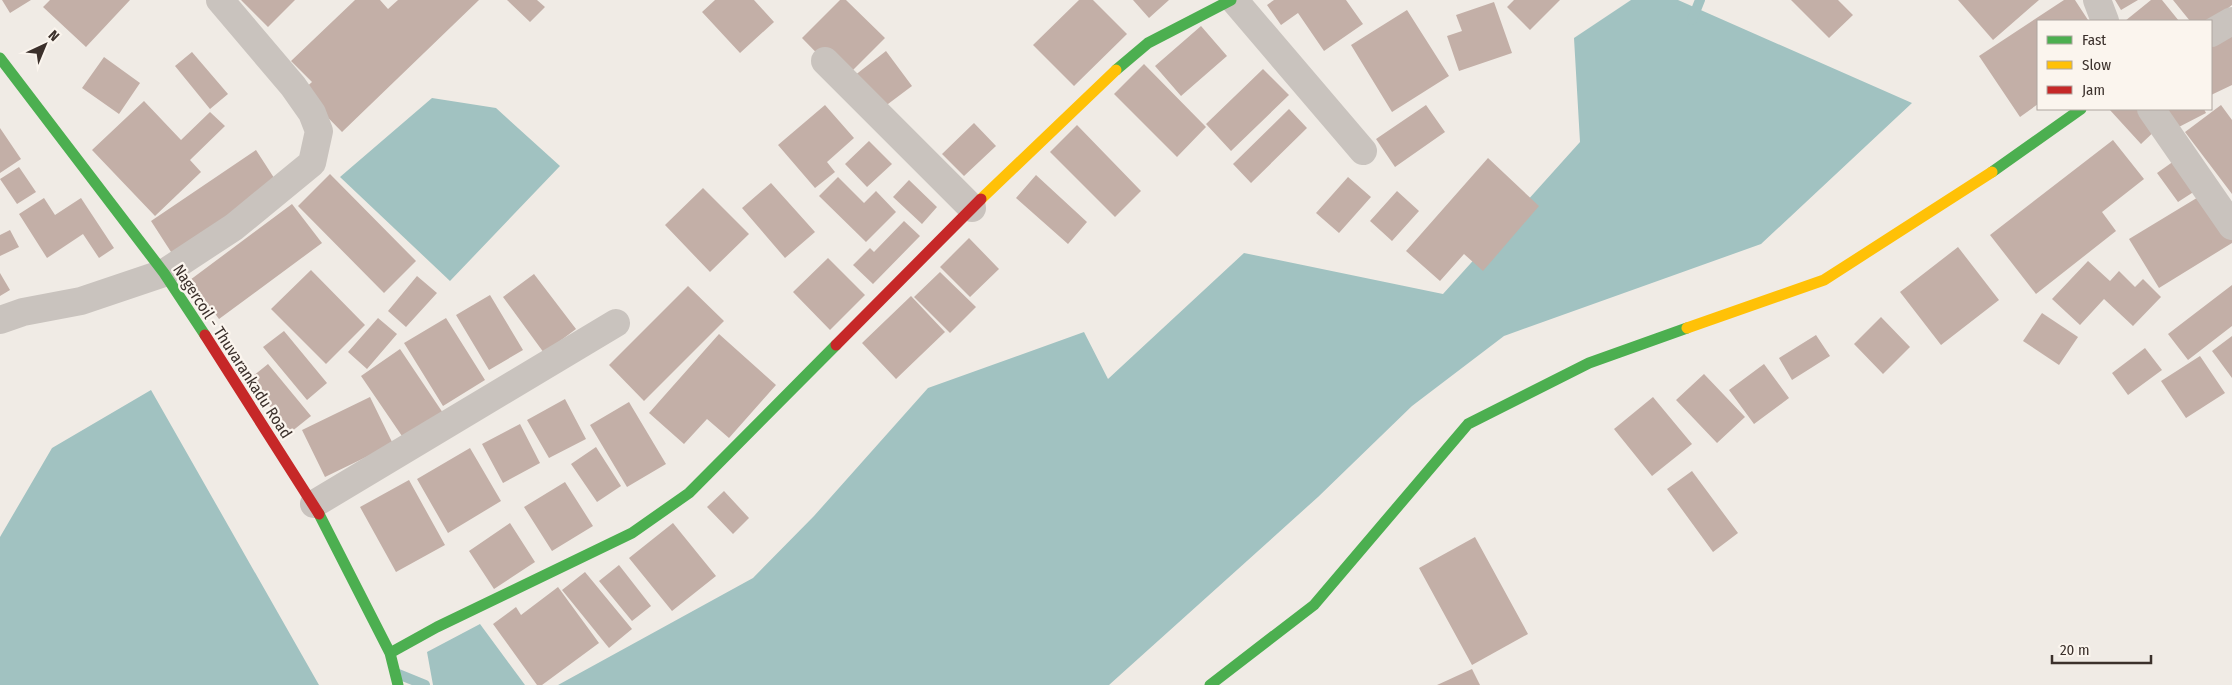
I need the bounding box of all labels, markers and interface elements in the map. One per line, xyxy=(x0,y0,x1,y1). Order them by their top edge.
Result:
north arrow xyxy=(20,20,70,70)
legend xyxy=(2037,20,2212,110)
text: N xyxy=(45,27,63,45)
text: Fast xyxy=(2082,31,2106,49)
text: Slow xyxy=(2082,56,2111,74)
text: Jam xyxy=(2082,81,2105,99)
street label: Nagercoil - Thuvarankadu Road xyxy=(169,261,296,442)
scale bar xyxy=(2052,632,2151,664)
text: 20 m xyxy=(2060,641,2090,659)

